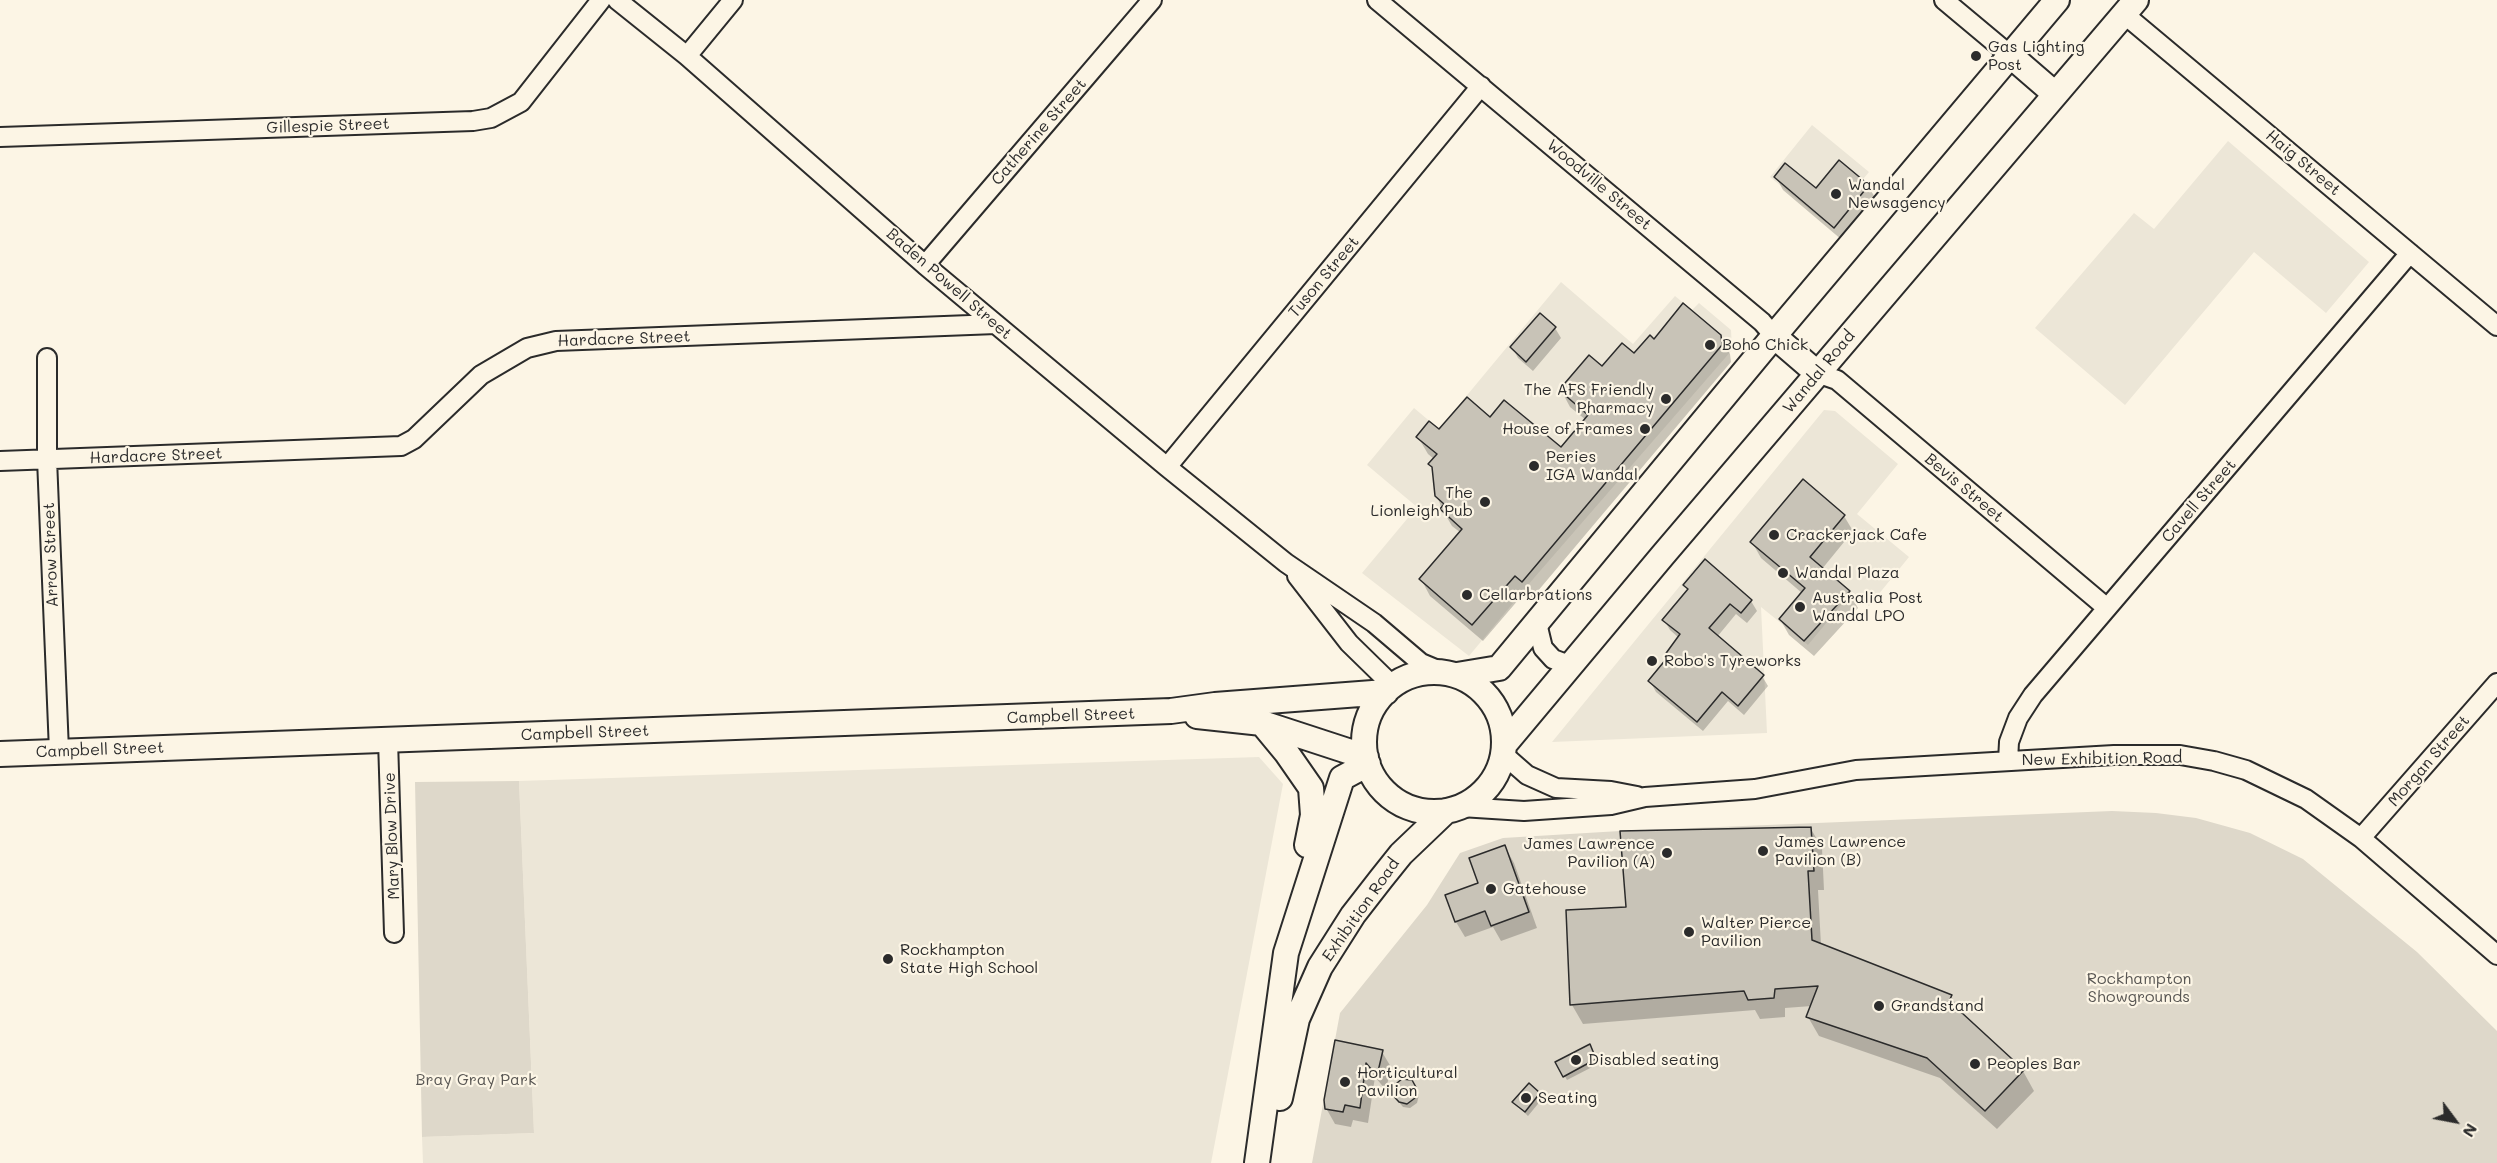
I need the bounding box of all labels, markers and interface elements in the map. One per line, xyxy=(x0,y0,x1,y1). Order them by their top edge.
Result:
place label: Gas Lighting Post xyxy=(1988,37,2084,75)
marker: Gas Lighting Post xyxy=(1969,49,1983,63)
street label: Catherine Street xyxy=(987,75,1091,189)
street label: Gillespie Street xyxy=(266,114,390,138)
street label: Haig Street xyxy=(2262,126,2344,200)
street label: Woodville Street xyxy=(1543,136,1655,234)
place label: Wandal Newsagency xyxy=(1848,175,1946,213)
marker: Wandal Newsagency xyxy=(1829,187,1843,201)
street label: Baden Powell Street xyxy=(882,224,1016,344)
street label: Tuson Street xyxy=(1285,233,1363,321)
street label: Hardacre Street xyxy=(557,327,691,351)
street label: Wandal Road xyxy=(1779,327,1859,417)
place label: Boho Chick xyxy=(1722,335,1808,355)
marker: Boho Chick xyxy=(1703,338,1717,352)
place label: The AFS Friendly Pharmacy xyxy=(1524,380,1654,418)
marker: The AFS Friendly Pharmacy xyxy=(1659,392,1673,406)
place label: House of Frames xyxy=(1502,419,1633,439)
marker: House of Frames xyxy=(1638,422,1652,436)
street label: Hardacre Street xyxy=(89,444,223,468)
place label: Peries IGA Wandal xyxy=(1546,447,1638,485)
street label: Bevis Street xyxy=(1921,449,2007,527)
street label: Cavell Street xyxy=(2158,456,2240,546)
marker: Peries IGA Wandal xyxy=(1527,459,1541,473)
place label: The Lionleigh Pub xyxy=(1370,483,1473,521)
marker: The Lionleigh Pub xyxy=(1478,495,1492,509)
street label: Arrow Street xyxy=(40,502,62,608)
place label: Crackerjack Cafe xyxy=(1786,525,1927,545)
marker: Crackerjack Cafe xyxy=(1767,528,1781,542)
place label: Wandal Plaza xyxy=(1795,563,1900,583)
marker: Wandal Plaza xyxy=(1776,566,1790,580)
place label: Cellarbrations xyxy=(1479,585,1593,605)
marker: Cellarbrations xyxy=(1460,588,1474,602)
place label: Australia Post Wandal LPO xyxy=(1812,588,1923,626)
marker: Australia Post Wandal LPO xyxy=(1793,600,1807,614)
place label: Robo's Tyreworks xyxy=(1664,651,1801,671)
marker: Robo's Tyreworks xyxy=(1645,654,1659,668)
street label: Campbell Street xyxy=(1007,704,1135,728)
street label: Morgan Street xyxy=(2384,712,2474,810)
street label: Campbell Street xyxy=(521,721,649,745)
street label: Campbell Street xyxy=(36,738,164,762)
street label: New Exhibition Road xyxy=(2021,748,2183,770)
street label: Mary Blow Drive xyxy=(380,772,404,900)
place label: James Lawrence Pavilion (B) xyxy=(1775,832,1906,870)
place label: James Lawrence Pavilion (A) xyxy=(1524,834,1655,872)
marker: James Lawrence Pavilion (B) xyxy=(1756,844,1770,858)
marker: James Lawrence Pavilion (A) xyxy=(1660,846,1674,860)
street label: Exhibition Road xyxy=(1318,855,1404,965)
place label: Gatehouse xyxy=(1503,879,1587,899)
marker: Gatehouse xyxy=(1484,882,1498,896)
place label: Walter Pierce Pavilion xyxy=(1701,913,1811,951)
marker: Walter Pierce Pavilion xyxy=(1682,925,1696,939)
place label: Rockhampton State High School xyxy=(900,940,1038,978)
marker: Rockhampton State High School xyxy=(881,952,895,966)
park label: Rockhampton Showgrounds xyxy=(2087,969,2191,1007)
place label: Grandstand xyxy=(1891,996,1984,1016)
marker: Grandstand xyxy=(1872,999,1886,1013)
place label: Disabled seating xyxy=(1588,1050,1719,1070)
marker: Disabled seating xyxy=(1569,1053,1583,1067)
place label: Peoples Bar xyxy=(1987,1054,2081,1074)
marker: Peoples Bar xyxy=(1968,1057,1982,1071)
place label: Horticultural Pavilion xyxy=(1357,1063,1458,1101)
park label: Bray Gray Park xyxy=(415,1070,537,1090)
marker: Horticultural Pavilion xyxy=(1338,1075,1352,1089)
place label: Seating xyxy=(1538,1088,1597,1108)
marker: Seating xyxy=(1519,1091,1533,1105)
north arrow xyxy=(2425,1091,2485,1151)
text: N xyxy=(2459,1120,2483,1142)

